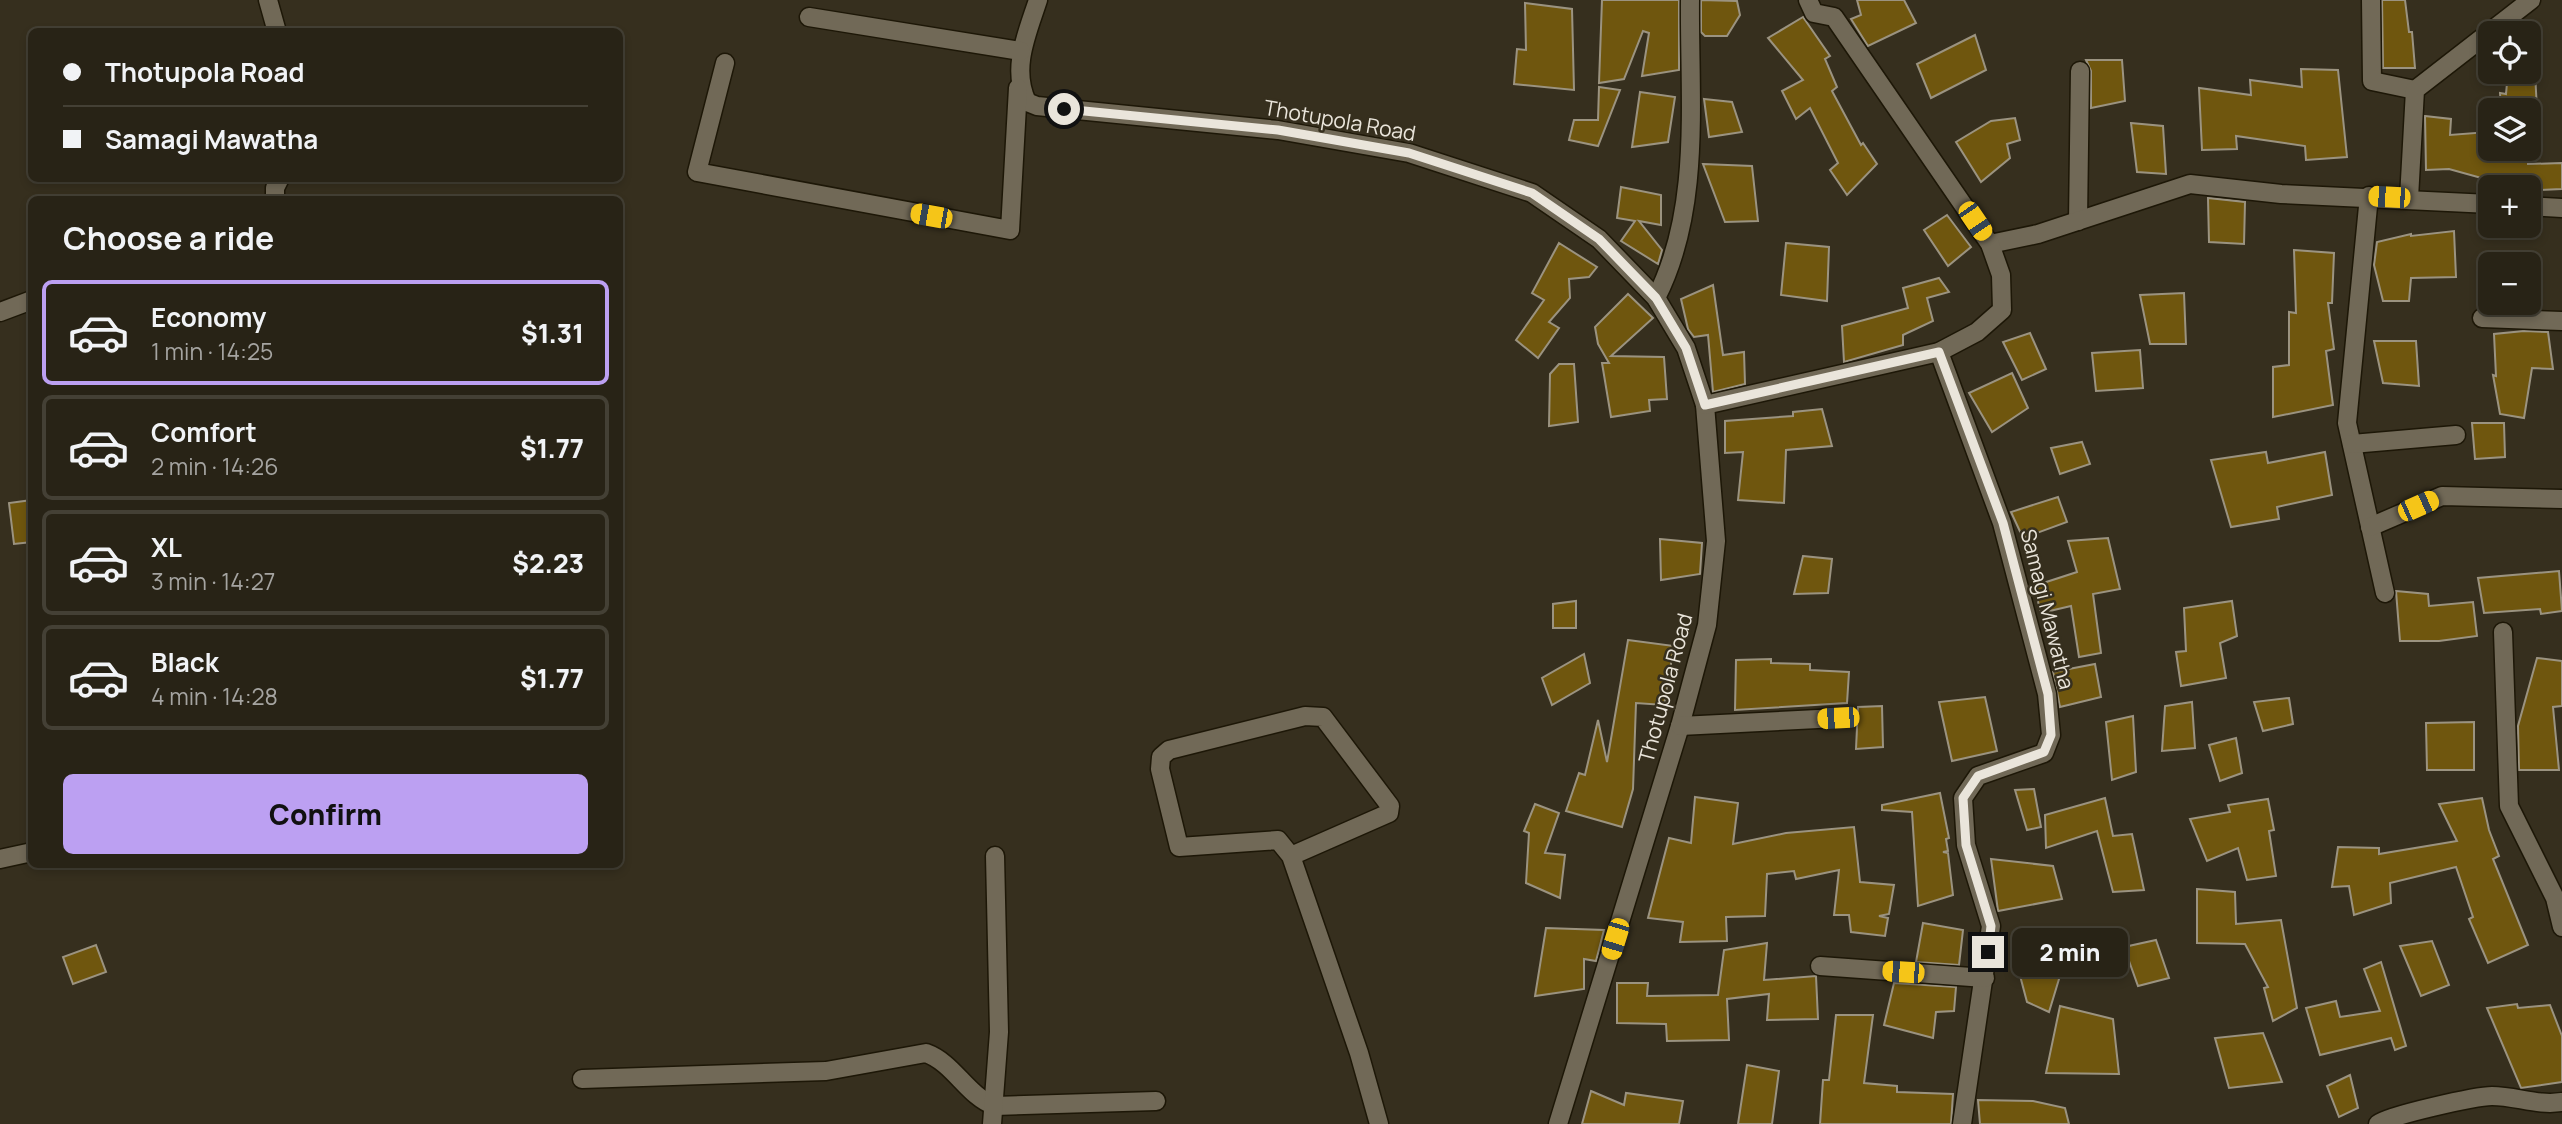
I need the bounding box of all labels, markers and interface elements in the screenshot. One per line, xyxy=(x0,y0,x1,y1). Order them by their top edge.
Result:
map controls xyxy=(2478,21,2541,315)
button: locate xyxy=(2478,21,2541,84)
text: Thotupola Road xyxy=(105,54,304,90)
route start xyxy=(1048,93,1080,125)
street label: Thotupola Road xyxy=(1262,93,1418,147)
button: layers xyxy=(2478,98,2541,161)
text: Samagi Mawatha xyxy=(105,121,318,157)
button: + xyxy=(2478,175,2541,238)
car xyxy=(2368,185,2411,209)
car xyxy=(1955,198,1996,244)
car xyxy=(909,202,954,230)
text: Choose a ride xyxy=(63,216,274,260)
button: − xyxy=(2478,252,2541,315)
text: Economy xyxy=(151,299,266,335)
icon: car xyxy=(67,301,130,364)
text: $1.31 xyxy=(521,315,584,351)
text: 1 min · 14:25 xyxy=(151,335,273,367)
text: Comfort xyxy=(151,414,257,450)
icon: car xyxy=(67,416,130,479)
text: $1.77 xyxy=(520,430,584,466)
text: 2 min · 14:26 xyxy=(151,450,278,482)
car xyxy=(2395,488,2442,524)
street label: Samagi Mawatha xyxy=(2015,526,2081,692)
text: XL xyxy=(151,529,182,565)
icon: car xyxy=(67,531,130,594)
text: $2.23 xyxy=(512,545,584,581)
text: 3 min · 14:27 xyxy=(151,565,275,597)
street label: Thotupola Road xyxy=(1632,610,1698,766)
text: Black xyxy=(151,644,219,680)
icon: car xyxy=(67,646,130,709)
text: $1.77 xyxy=(520,660,584,696)
text: 4 min · 14:28 xyxy=(151,680,278,712)
car xyxy=(1817,706,1860,730)
button: Confirm xyxy=(63,774,588,854)
car xyxy=(1599,916,1632,962)
callout: 2 min xyxy=(2012,928,2128,976)
route end xyxy=(1972,936,2004,968)
text: 2 min xyxy=(2040,936,2101,968)
car xyxy=(1882,960,1925,984)

